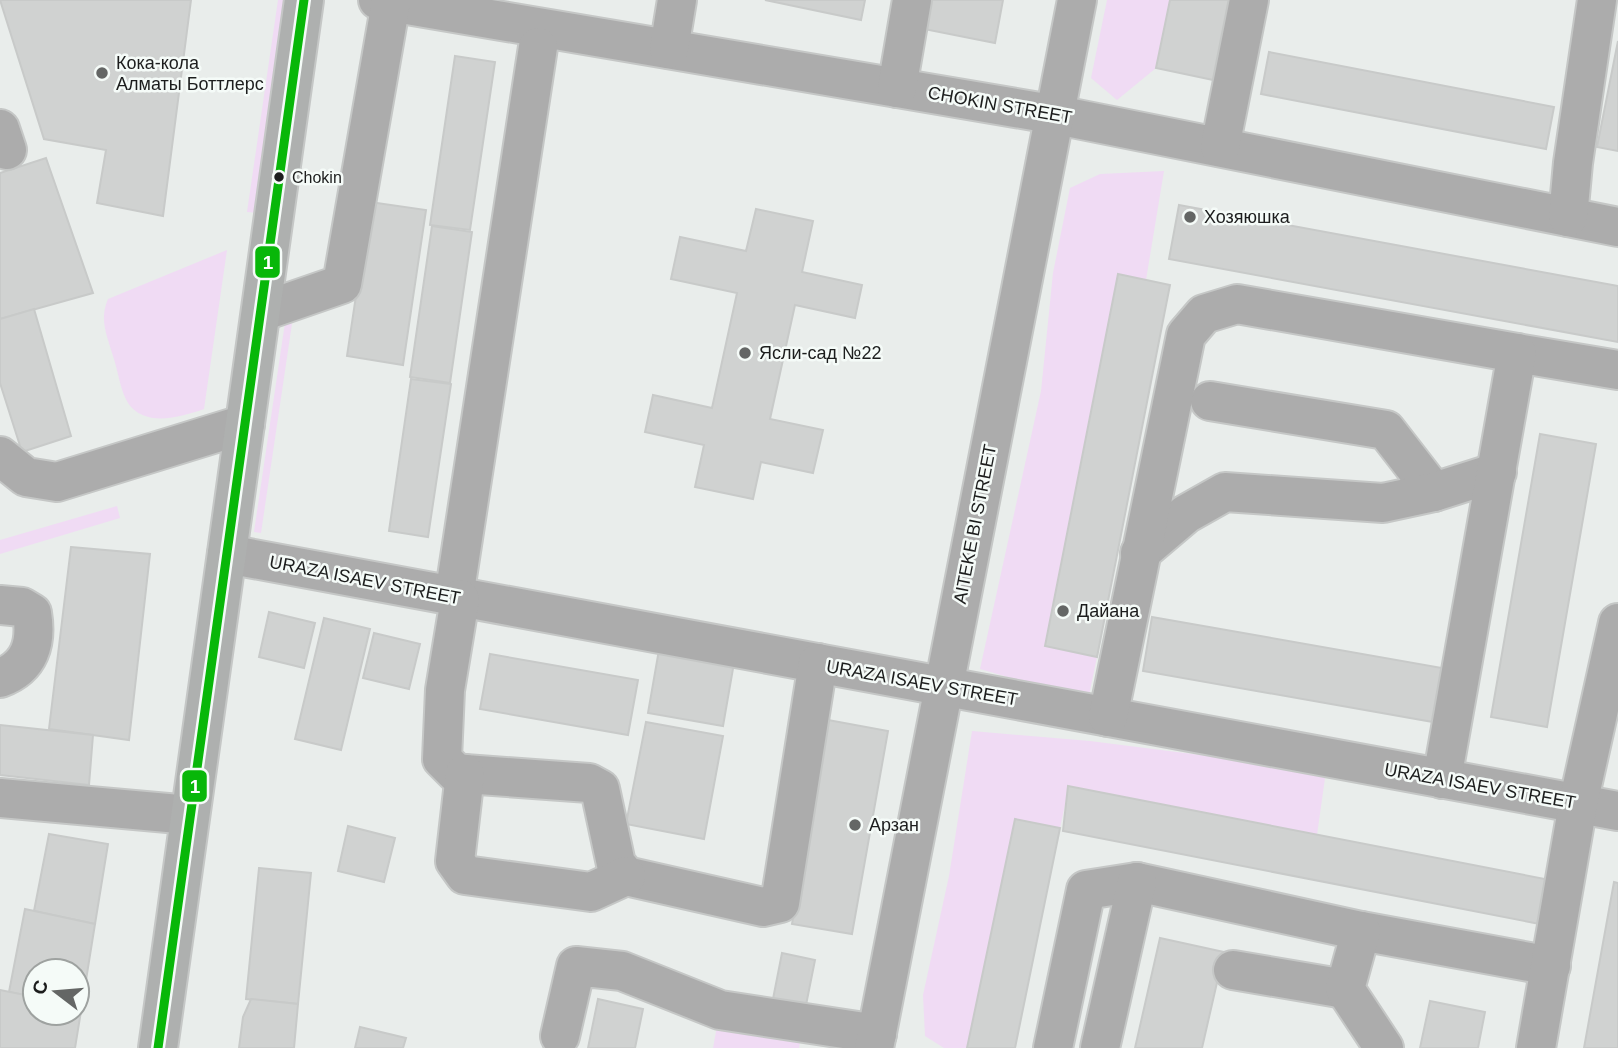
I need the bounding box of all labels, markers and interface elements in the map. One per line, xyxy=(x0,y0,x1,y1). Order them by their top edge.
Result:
place label: Кока-кола Алматы Боттлерс xyxy=(116,53,264,94)
marker: Кока-кола Алматы Боттлерс xyxy=(94,65,110,81)
street label: CHOKIN STREET xyxy=(926,82,1074,128)
place label: Chokin xyxy=(292,169,342,186)
marker: Chokin xyxy=(272,170,286,184)
place label: Хозяюшка xyxy=(1204,207,1291,227)
marker: Хозяюшка xyxy=(1182,209,1198,225)
line badge: 1 xyxy=(254,245,281,279)
text: 1 xyxy=(263,252,274,273)
place label: Ясли-сад №22 xyxy=(759,343,881,363)
marker: Ясли-сад №22 xyxy=(737,345,753,361)
street label: AITEKE BI STREET xyxy=(950,443,1000,605)
street label: URAZA ISAEV STREET xyxy=(268,552,462,608)
place label: Дайана xyxy=(1077,601,1140,621)
marker: Дайана xyxy=(1055,603,1071,619)
street label: URAZA ISAEV STREET xyxy=(825,656,1019,710)
street label: URAZA ISAEV STREET xyxy=(1383,759,1577,813)
line badge: 1 xyxy=(181,769,208,803)
text: 1 xyxy=(190,776,201,797)
place label: Арзан xyxy=(869,815,919,835)
marker: Арзан xyxy=(847,817,863,833)
north arrow xyxy=(21,957,91,1027)
text: С xyxy=(28,978,52,997)

